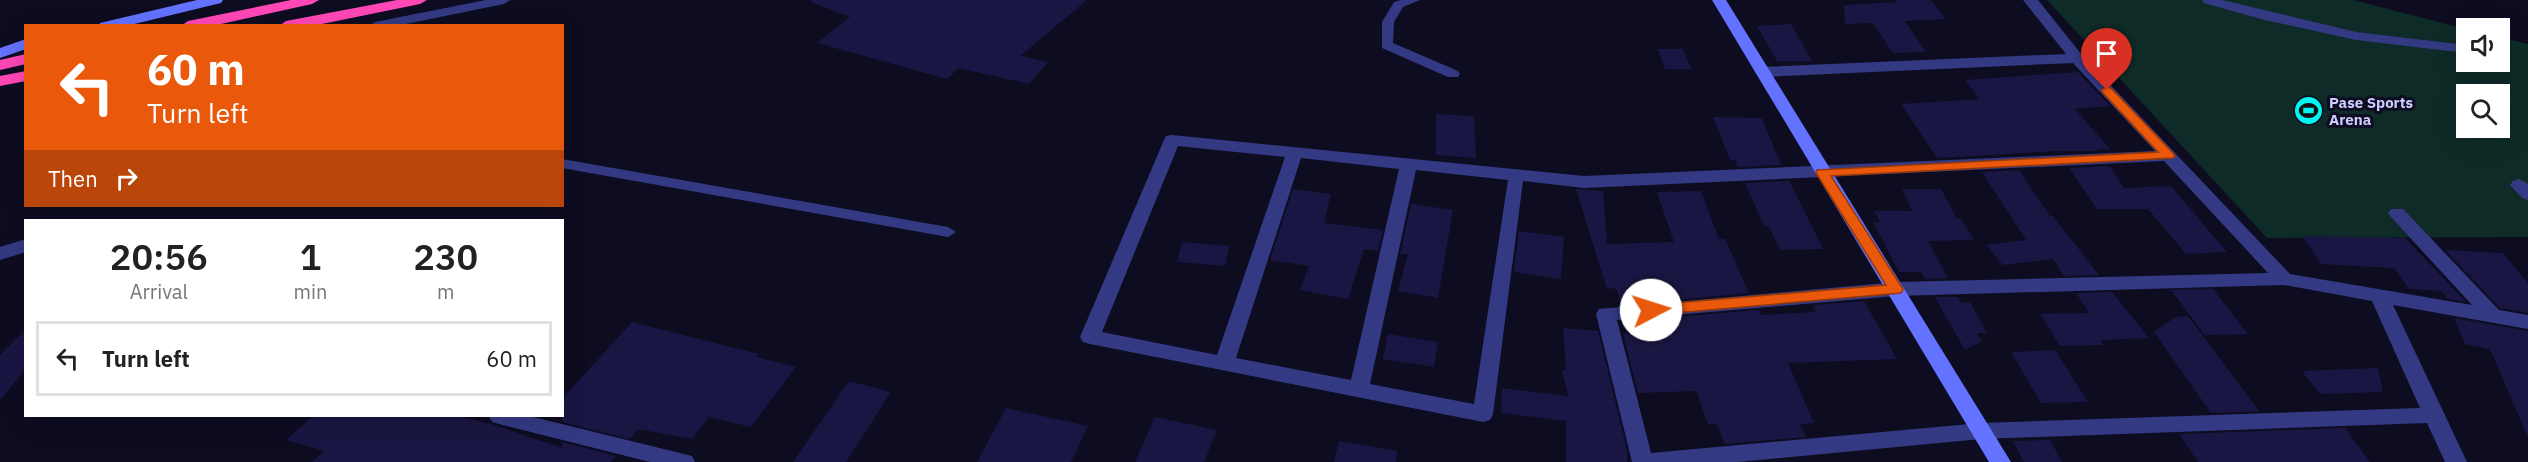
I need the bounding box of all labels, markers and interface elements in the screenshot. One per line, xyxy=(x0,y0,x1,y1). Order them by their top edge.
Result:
map controls xyxy=(2456,18,2510,138)
button: sound xyxy=(2456,18,2510,72)
pin xyxy=(2081,28,2132,90)
icon: arrive xyxy=(2090,37,2123,70)
text: 60 m xyxy=(147,42,245,97)
icon: left xyxy=(48,48,126,126)
button: search xyxy=(2456,84,2510,138)
place label: Pase Sports Arena xyxy=(2329,93,2413,129)
text: Turn left xyxy=(147,95,248,130)
sports icon: Pase Sports Arena xyxy=(2292,95,2324,127)
icon: right xyxy=(110,162,143,195)
text: Then xyxy=(48,164,98,193)
text: 20:56 xyxy=(110,233,208,280)
text: 1 xyxy=(300,233,321,280)
text: 230 xyxy=(413,233,478,280)
text: Arrival xyxy=(130,278,188,305)
text: min xyxy=(294,278,327,305)
text: m xyxy=(437,278,454,305)
position arrow xyxy=(1619,278,1683,342)
icon: left xyxy=(51,342,84,375)
text: Turn left xyxy=(102,344,190,373)
text: 60 m xyxy=(486,344,537,373)

